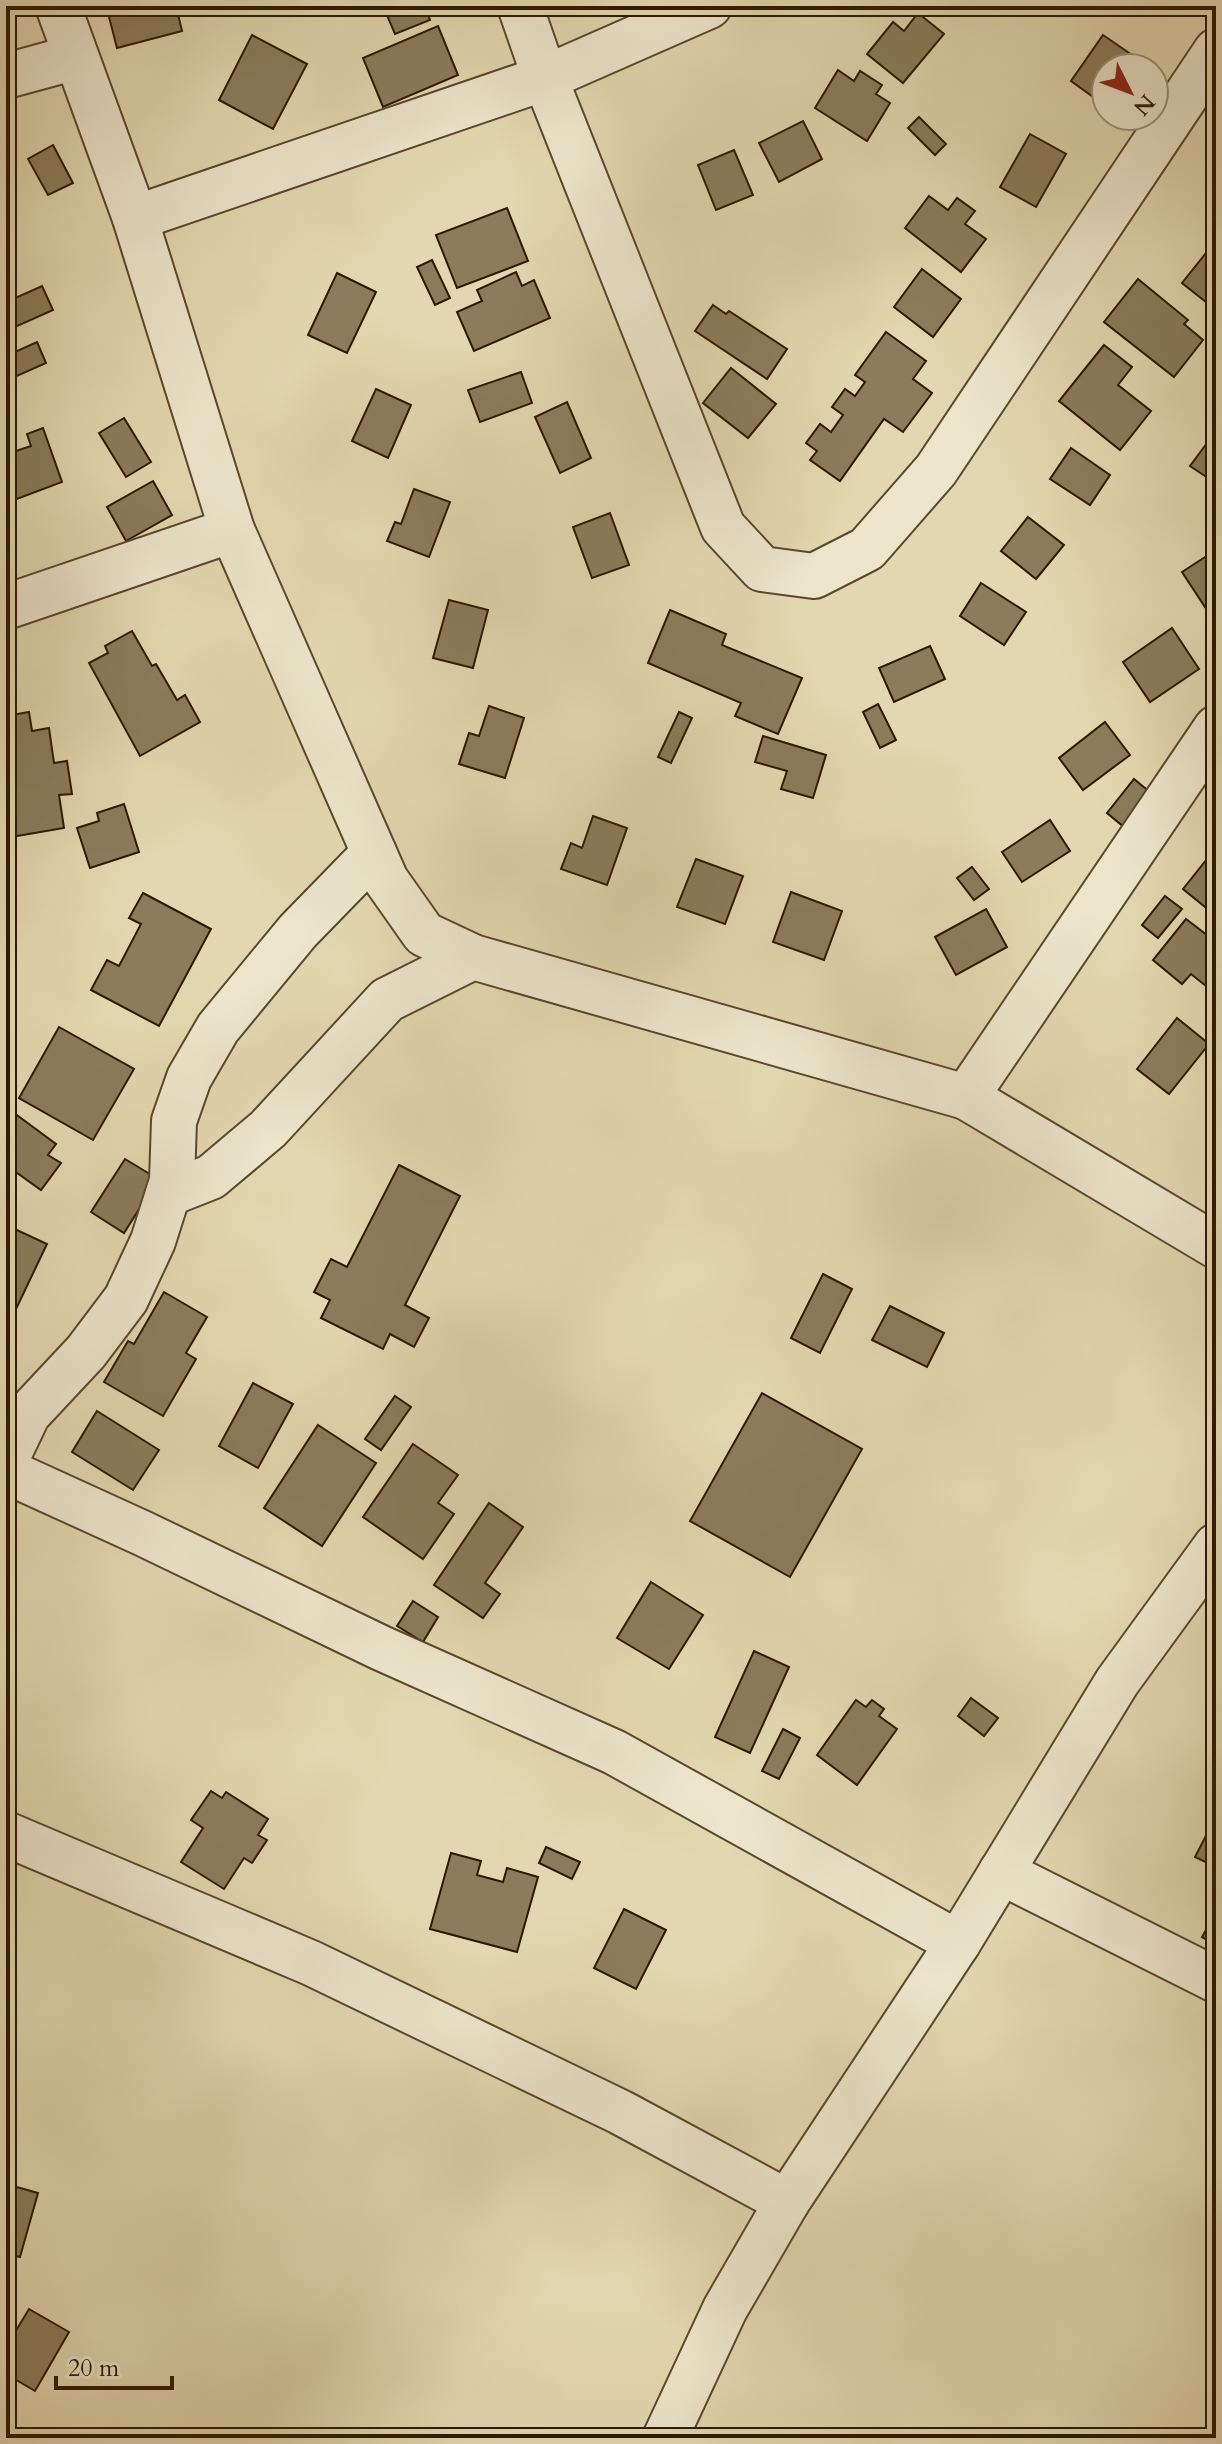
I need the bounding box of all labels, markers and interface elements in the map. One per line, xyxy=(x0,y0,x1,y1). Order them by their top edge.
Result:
north arrow xyxy=(1090,52,1170,132)
text: N xyxy=(1127,88,1162,122)
scale bar xyxy=(56,2340,172,2390)
text: 20 m xyxy=(68,2352,120,2385)

